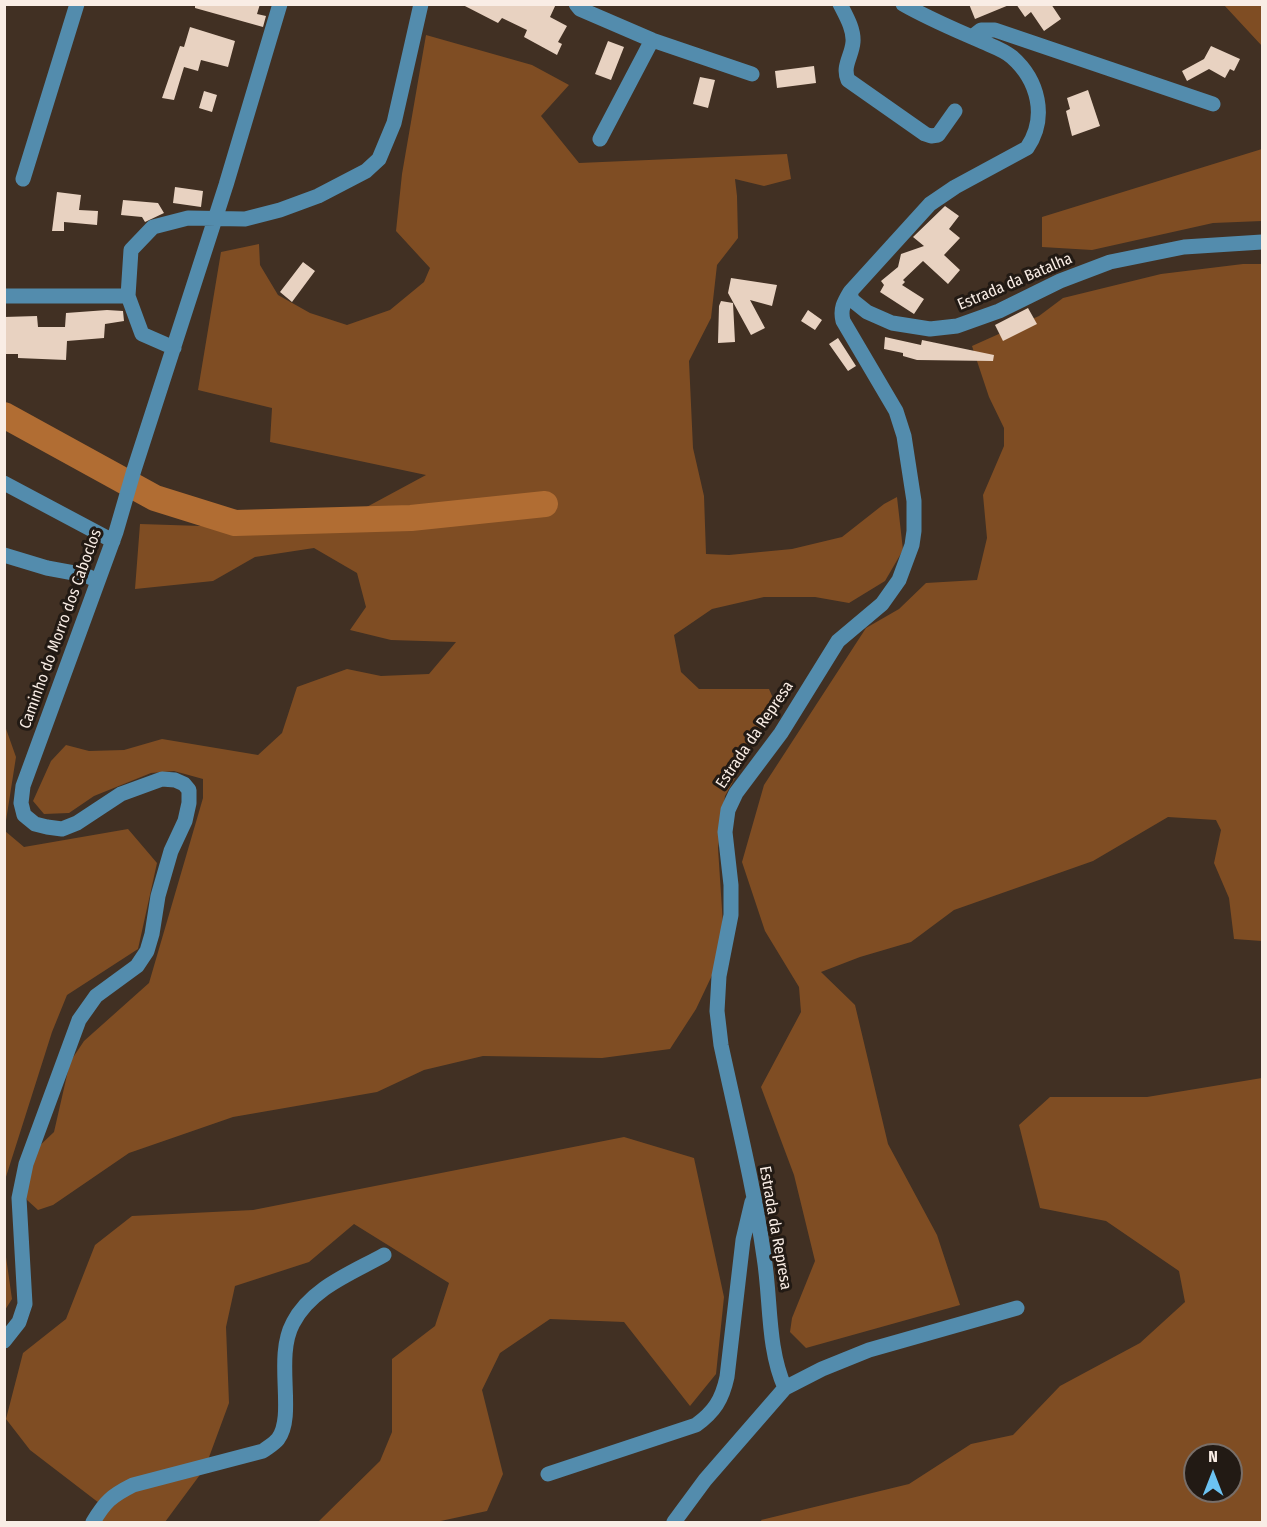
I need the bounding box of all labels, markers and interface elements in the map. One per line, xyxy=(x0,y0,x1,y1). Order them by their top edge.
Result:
street label: Estrada da Batalha xyxy=(955,249,1075,315)
street label: Caminho do Morro dos Caboclos xyxy=(16,526,106,732)
street label: Estrada da Represa xyxy=(712,678,798,792)
street label: Estrada da Represa xyxy=(755,1165,795,1291)
north arrow xyxy=(1183,1443,1243,1503)
text: N xyxy=(1208,1447,1218,1466)

